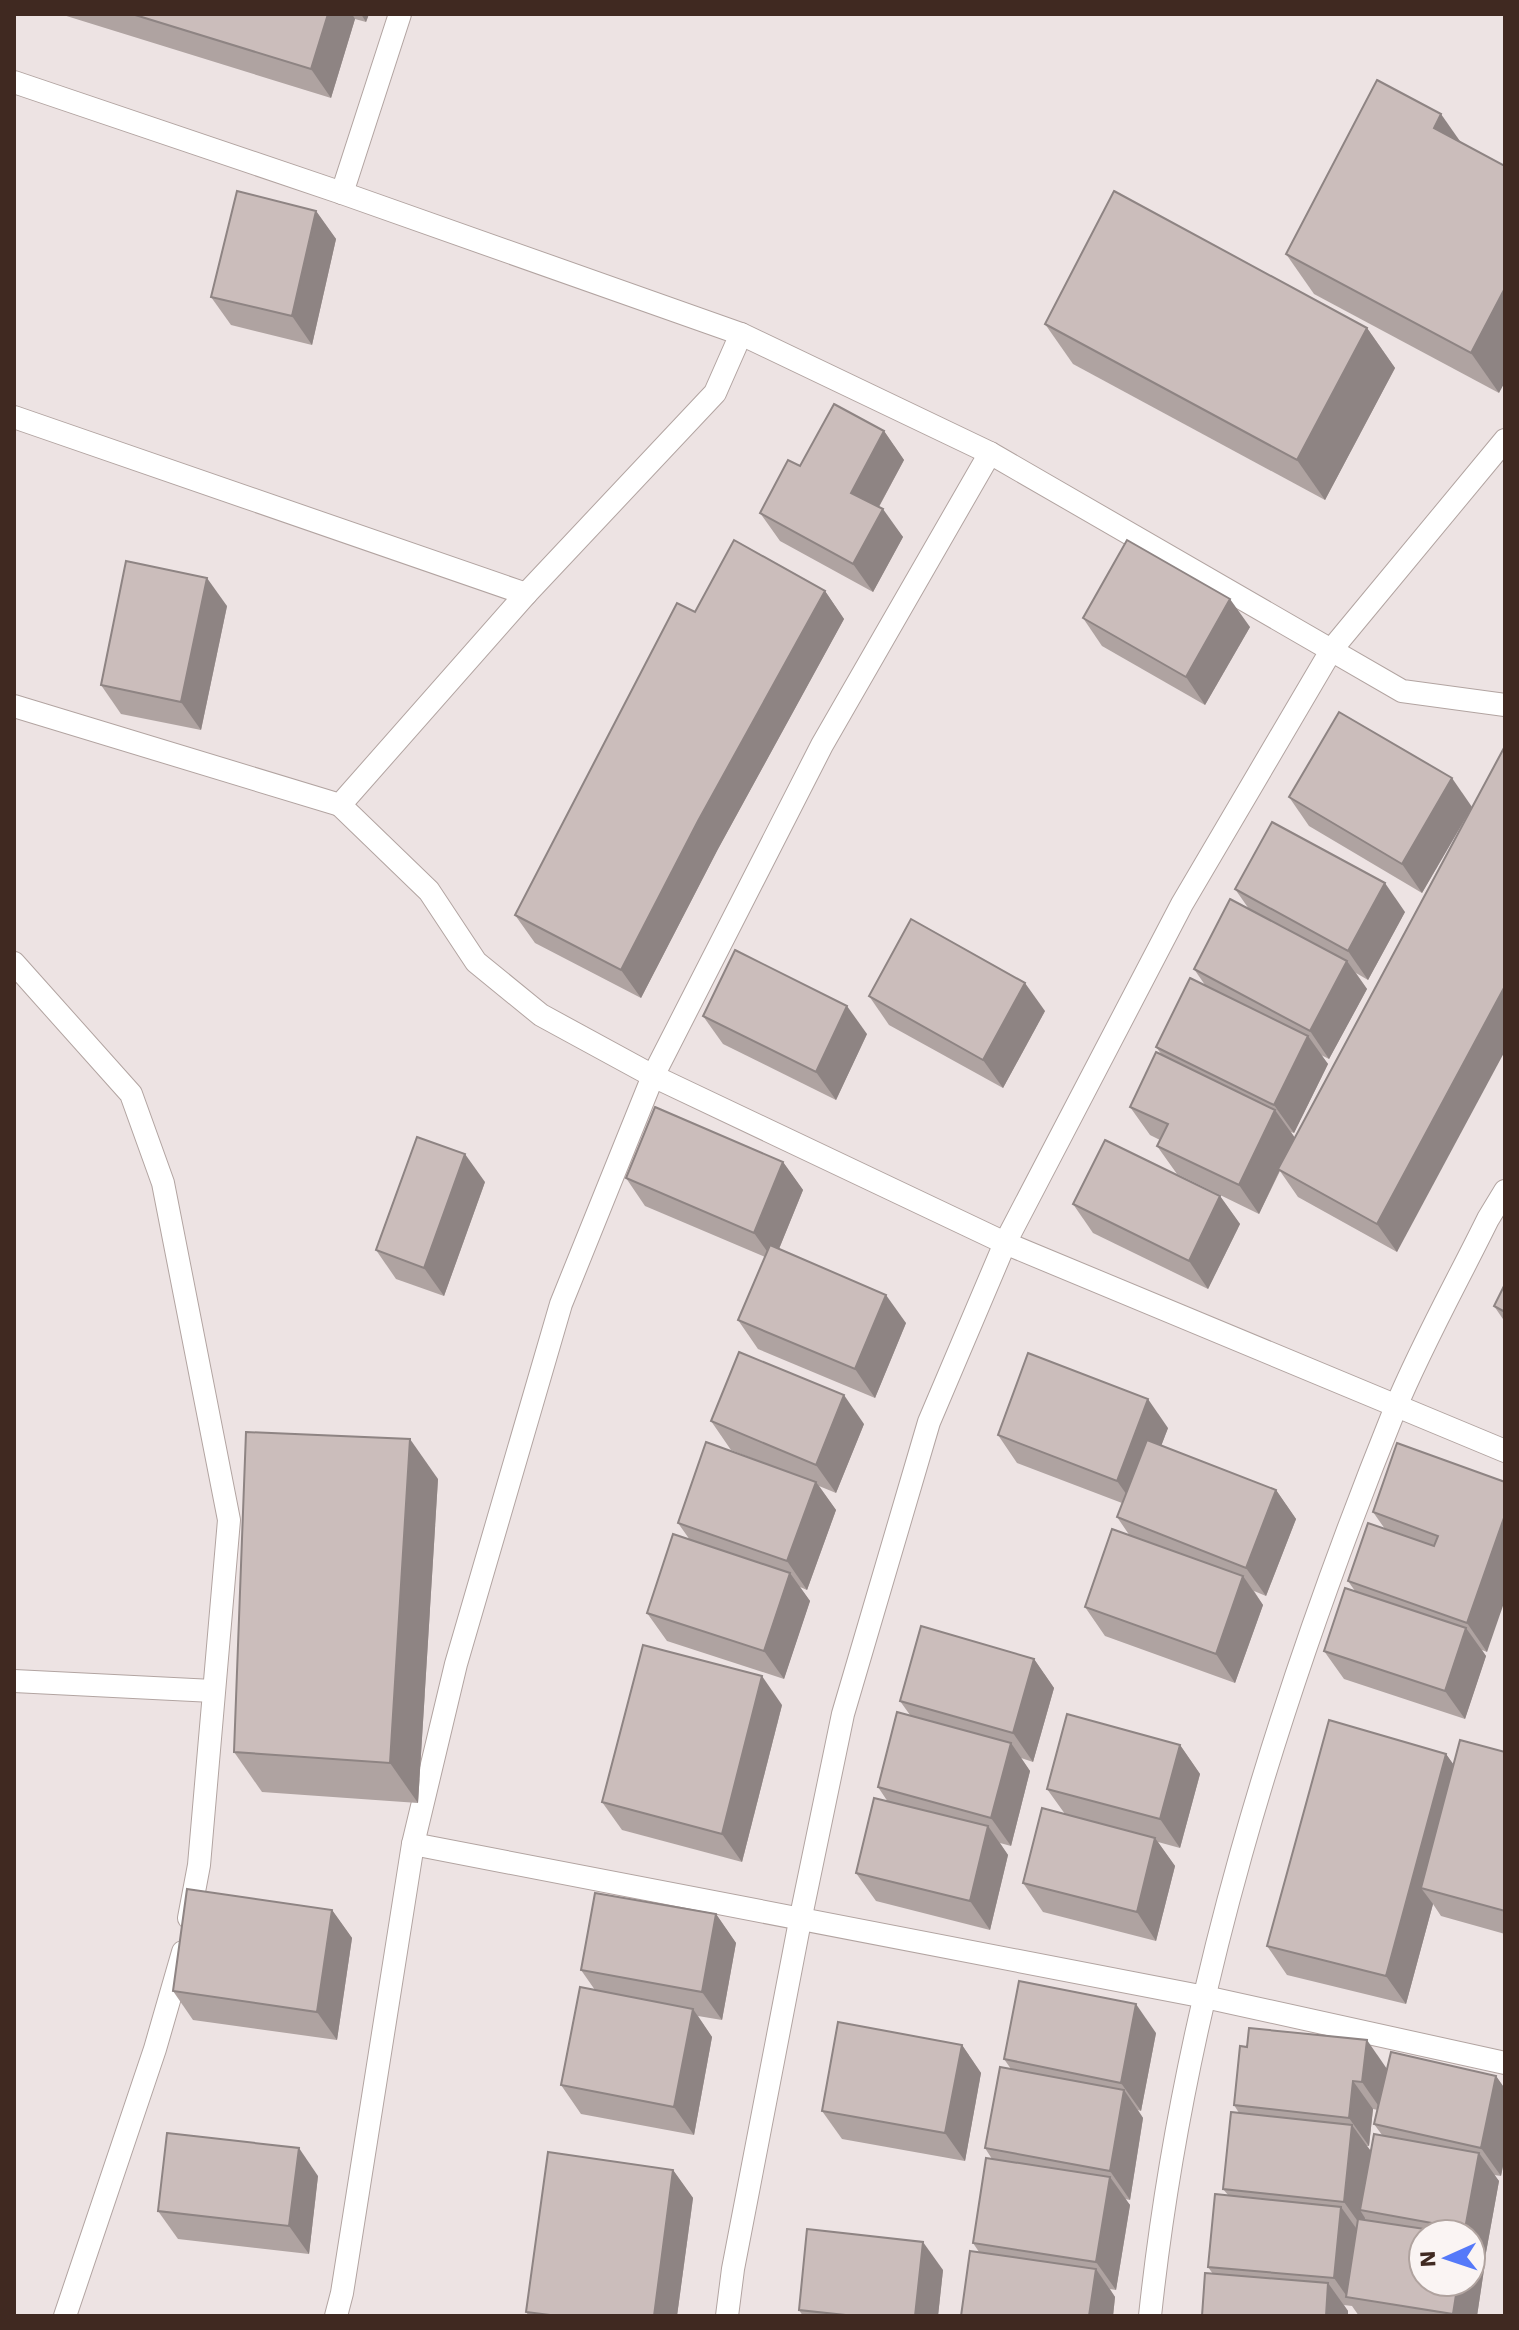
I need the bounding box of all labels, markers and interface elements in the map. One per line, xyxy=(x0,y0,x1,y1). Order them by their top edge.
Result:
north arrow xyxy=(1407,2218,1487,2298)
text: N xyxy=(1415,2250,1440,2268)

